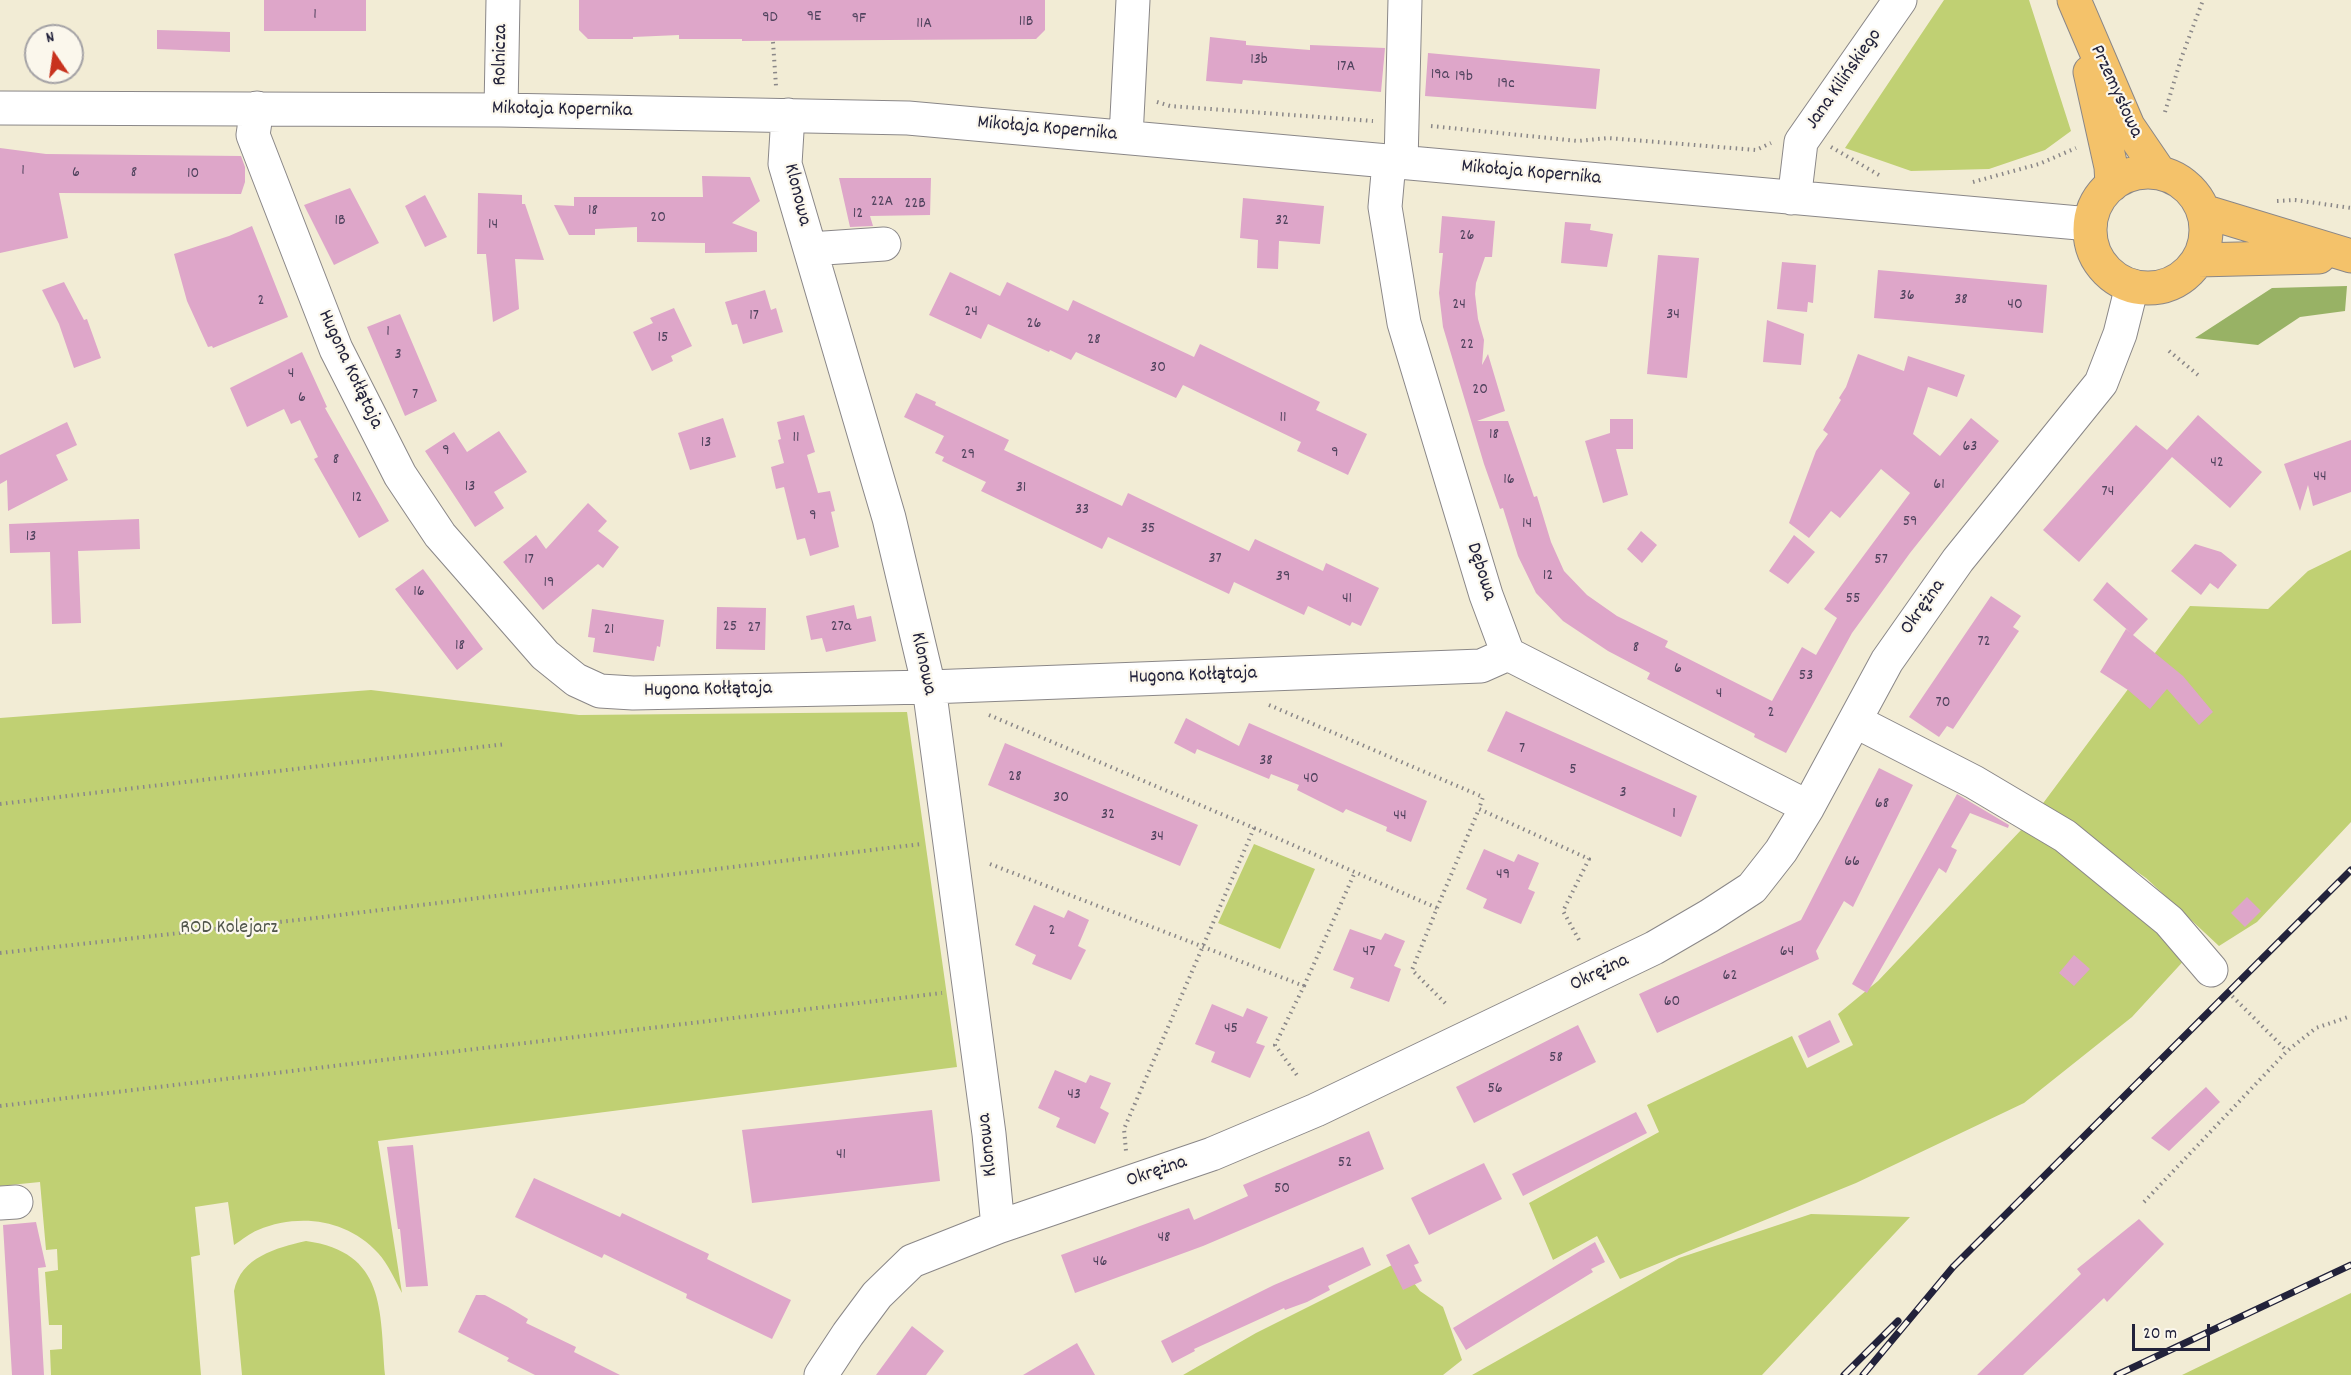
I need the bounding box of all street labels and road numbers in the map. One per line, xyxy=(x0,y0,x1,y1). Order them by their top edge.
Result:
street label: Rolnicza xyxy=(489,24,515,86)
street label: Jana Kilińskiego xyxy=(1802,25,1888,135)
street label: Przemysłowa xyxy=(2083,42,2147,142)
street label: Mikołaja Kopernika xyxy=(492,98,632,124)
street label: Mikołaja Kopernika xyxy=(976,112,1118,148)
street label: Mikołaja Kopernika xyxy=(1460,156,1602,192)
street label: Klonowa xyxy=(777,161,815,229)
street label: Hugona Kołłątaja xyxy=(311,307,387,433)
street label: Dębowa xyxy=(1459,540,1501,604)
street label: Okrężna xyxy=(1896,576,1952,640)
street label: Klonowa xyxy=(904,631,940,697)
street label: Hugona Kołłątaja xyxy=(1129,663,1257,691)
street label: Hugona Kołłątaja xyxy=(644,678,772,704)
street label: Okrężna xyxy=(1567,950,1633,998)
street label: Klonowa xyxy=(974,1112,1004,1178)
street label: Okrężna xyxy=(1124,1152,1190,1194)

